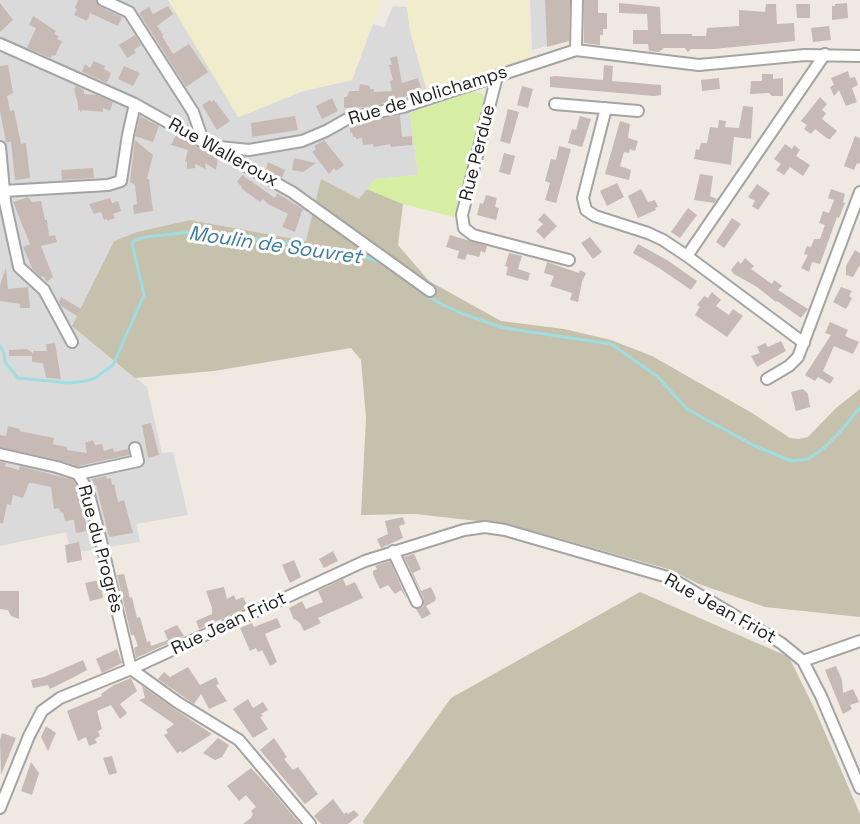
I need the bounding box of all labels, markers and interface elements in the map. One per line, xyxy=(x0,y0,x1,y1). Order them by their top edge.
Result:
street label: Rue de Nolichamps xyxy=(346,62,510,130)
street label: Rue Perdue xyxy=(456,103,500,203)
street label: Rue Walleroux xyxy=(164,114,282,192)
water label: Moulin de Souvret xyxy=(187,222,363,270)
street label: Rue du Progrès xyxy=(73,483,127,615)
street label: Rue Jean Friot xyxy=(660,569,780,649)
street label: Rue Jean Friot xyxy=(168,588,290,660)

